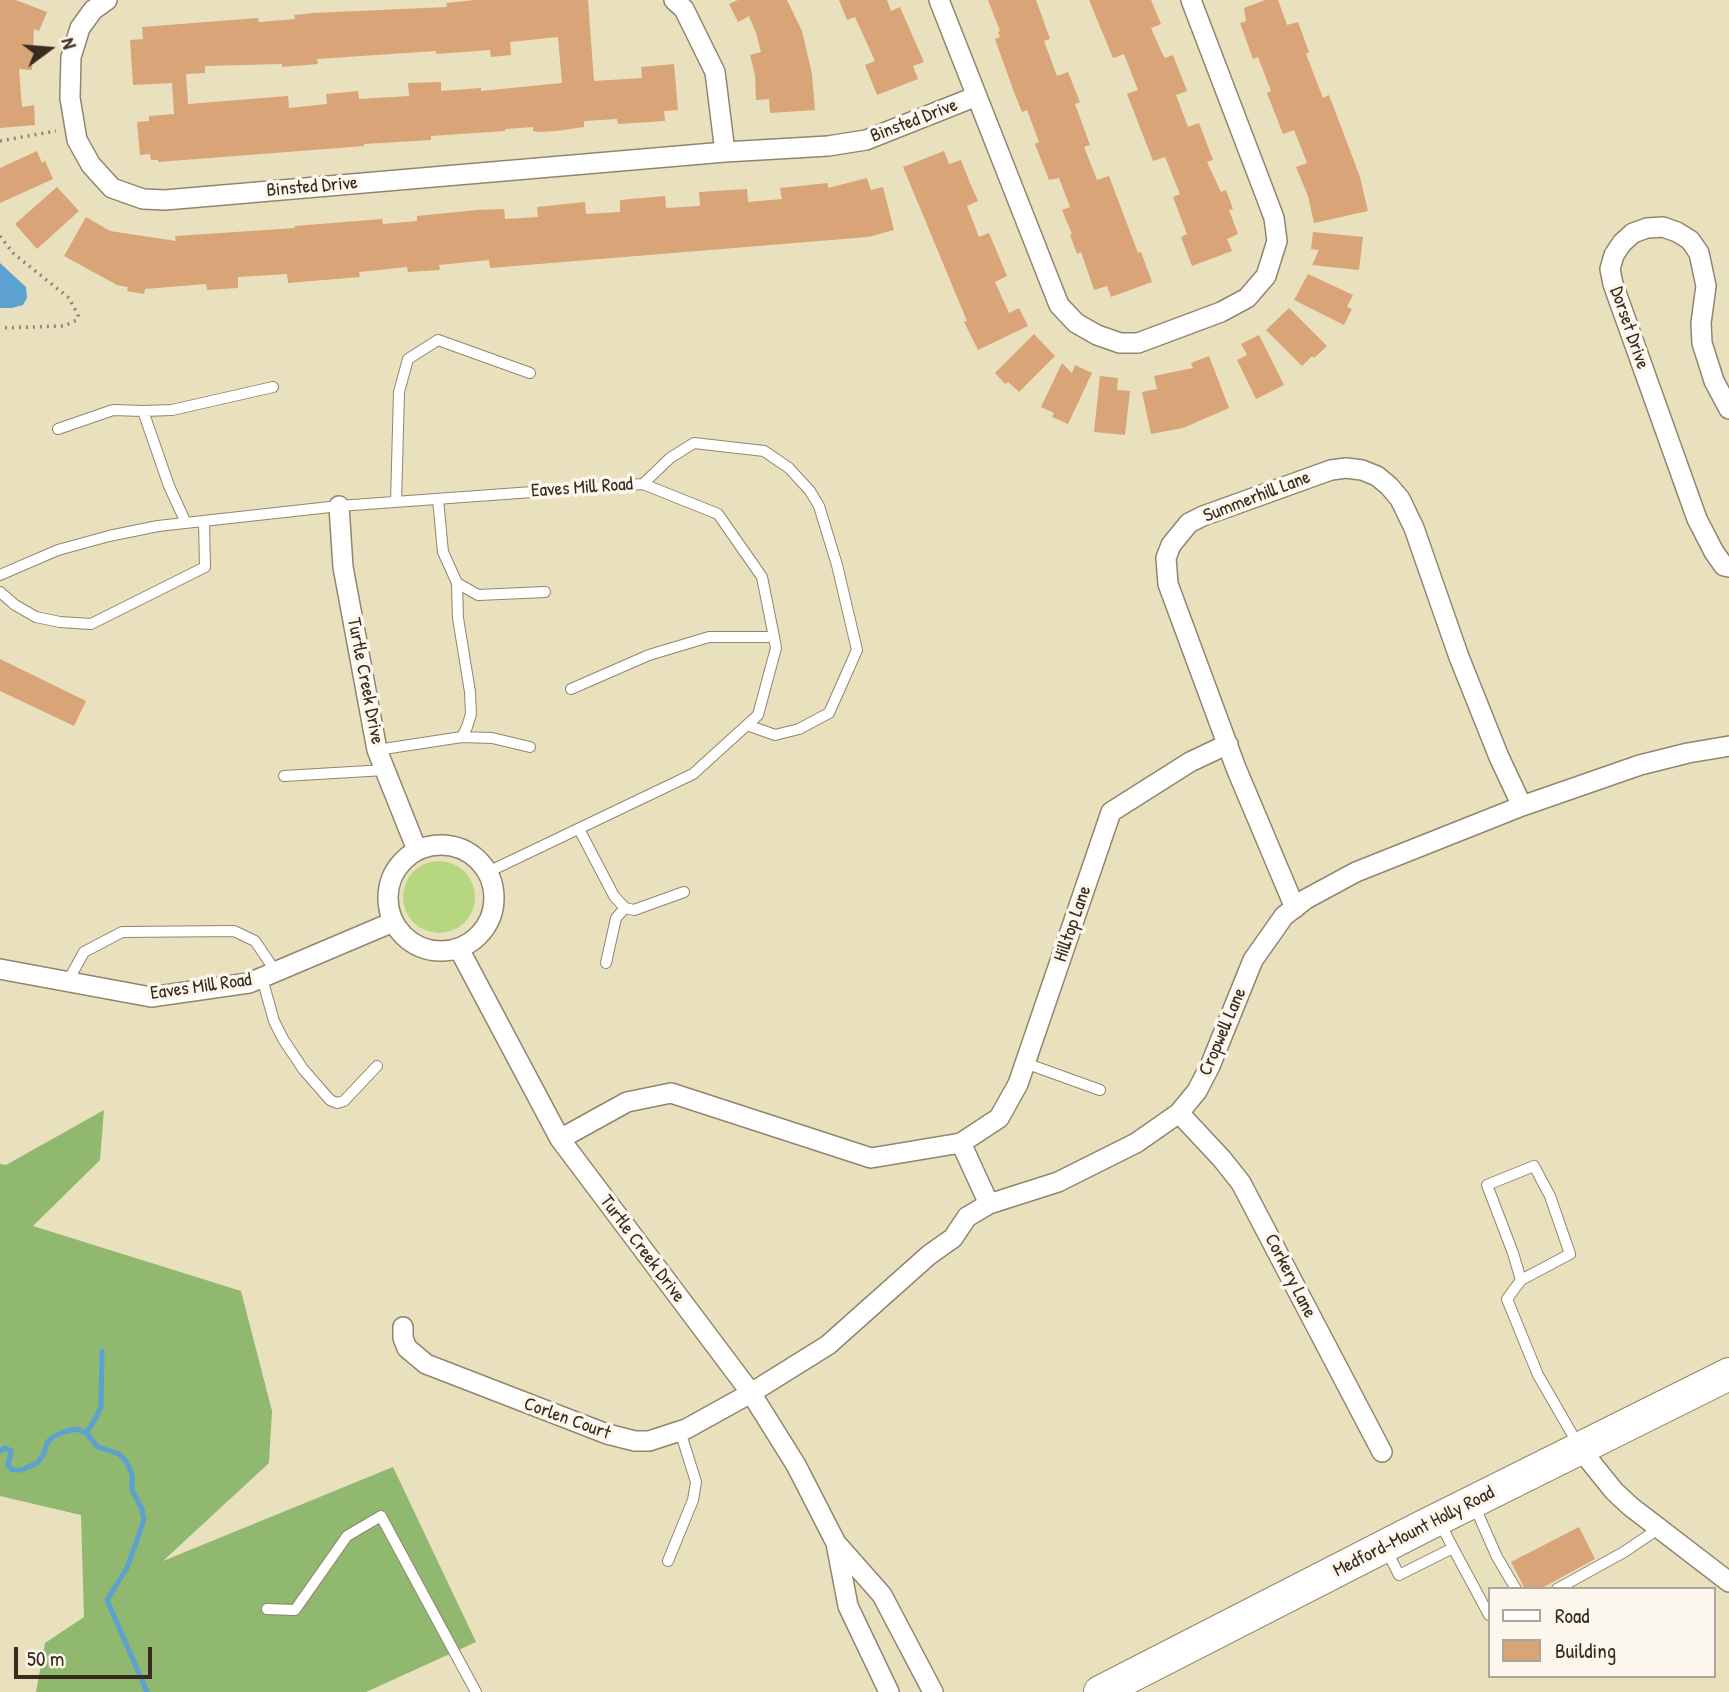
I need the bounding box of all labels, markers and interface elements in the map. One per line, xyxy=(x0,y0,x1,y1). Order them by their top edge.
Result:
north arrow xyxy=(14,14,84,84)
text: N xyxy=(55,35,83,52)
street label: Binsted Drive xyxy=(867,94,961,148)
street label: Binsted Drive xyxy=(265,172,359,202)
street label: Dorset Drive xyxy=(1604,284,1654,372)
street label: Summerhill Lane xyxy=(1200,466,1314,528)
street label: Eaves Mill Road xyxy=(530,473,634,503)
street label: Turtle Creek Drive xyxy=(342,616,388,746)
street label: Hilltop Lane xyxy=(1049,883,1097,965)
street label: Eaves Mill Road xyxy=(149,969,253,1005)
street label: Cropwell Lane xyxy=(1194,985,1252,1079)
street label: Turtle Creek Drive xyxy=(594,1191,690,1307)
street label: Corkery Lane xyxy=(1259,1230,1321,1322)
street label: Corlen Court xyxy=(521,1393,613,1445)
street label: Medford-Mount Holly Road xyxy=(1330,1482,1498,1582)
legend xyxy=(1488,1587,1715,1678)
text: Road xyxy=(1555,1601,1589,1630)
scale bar xyxy=(18,1632,156,1676)
text: Building xyxy=(1555,1636,1616,1665)
text: 50 m xyxy=(27,1644,64,1673)

